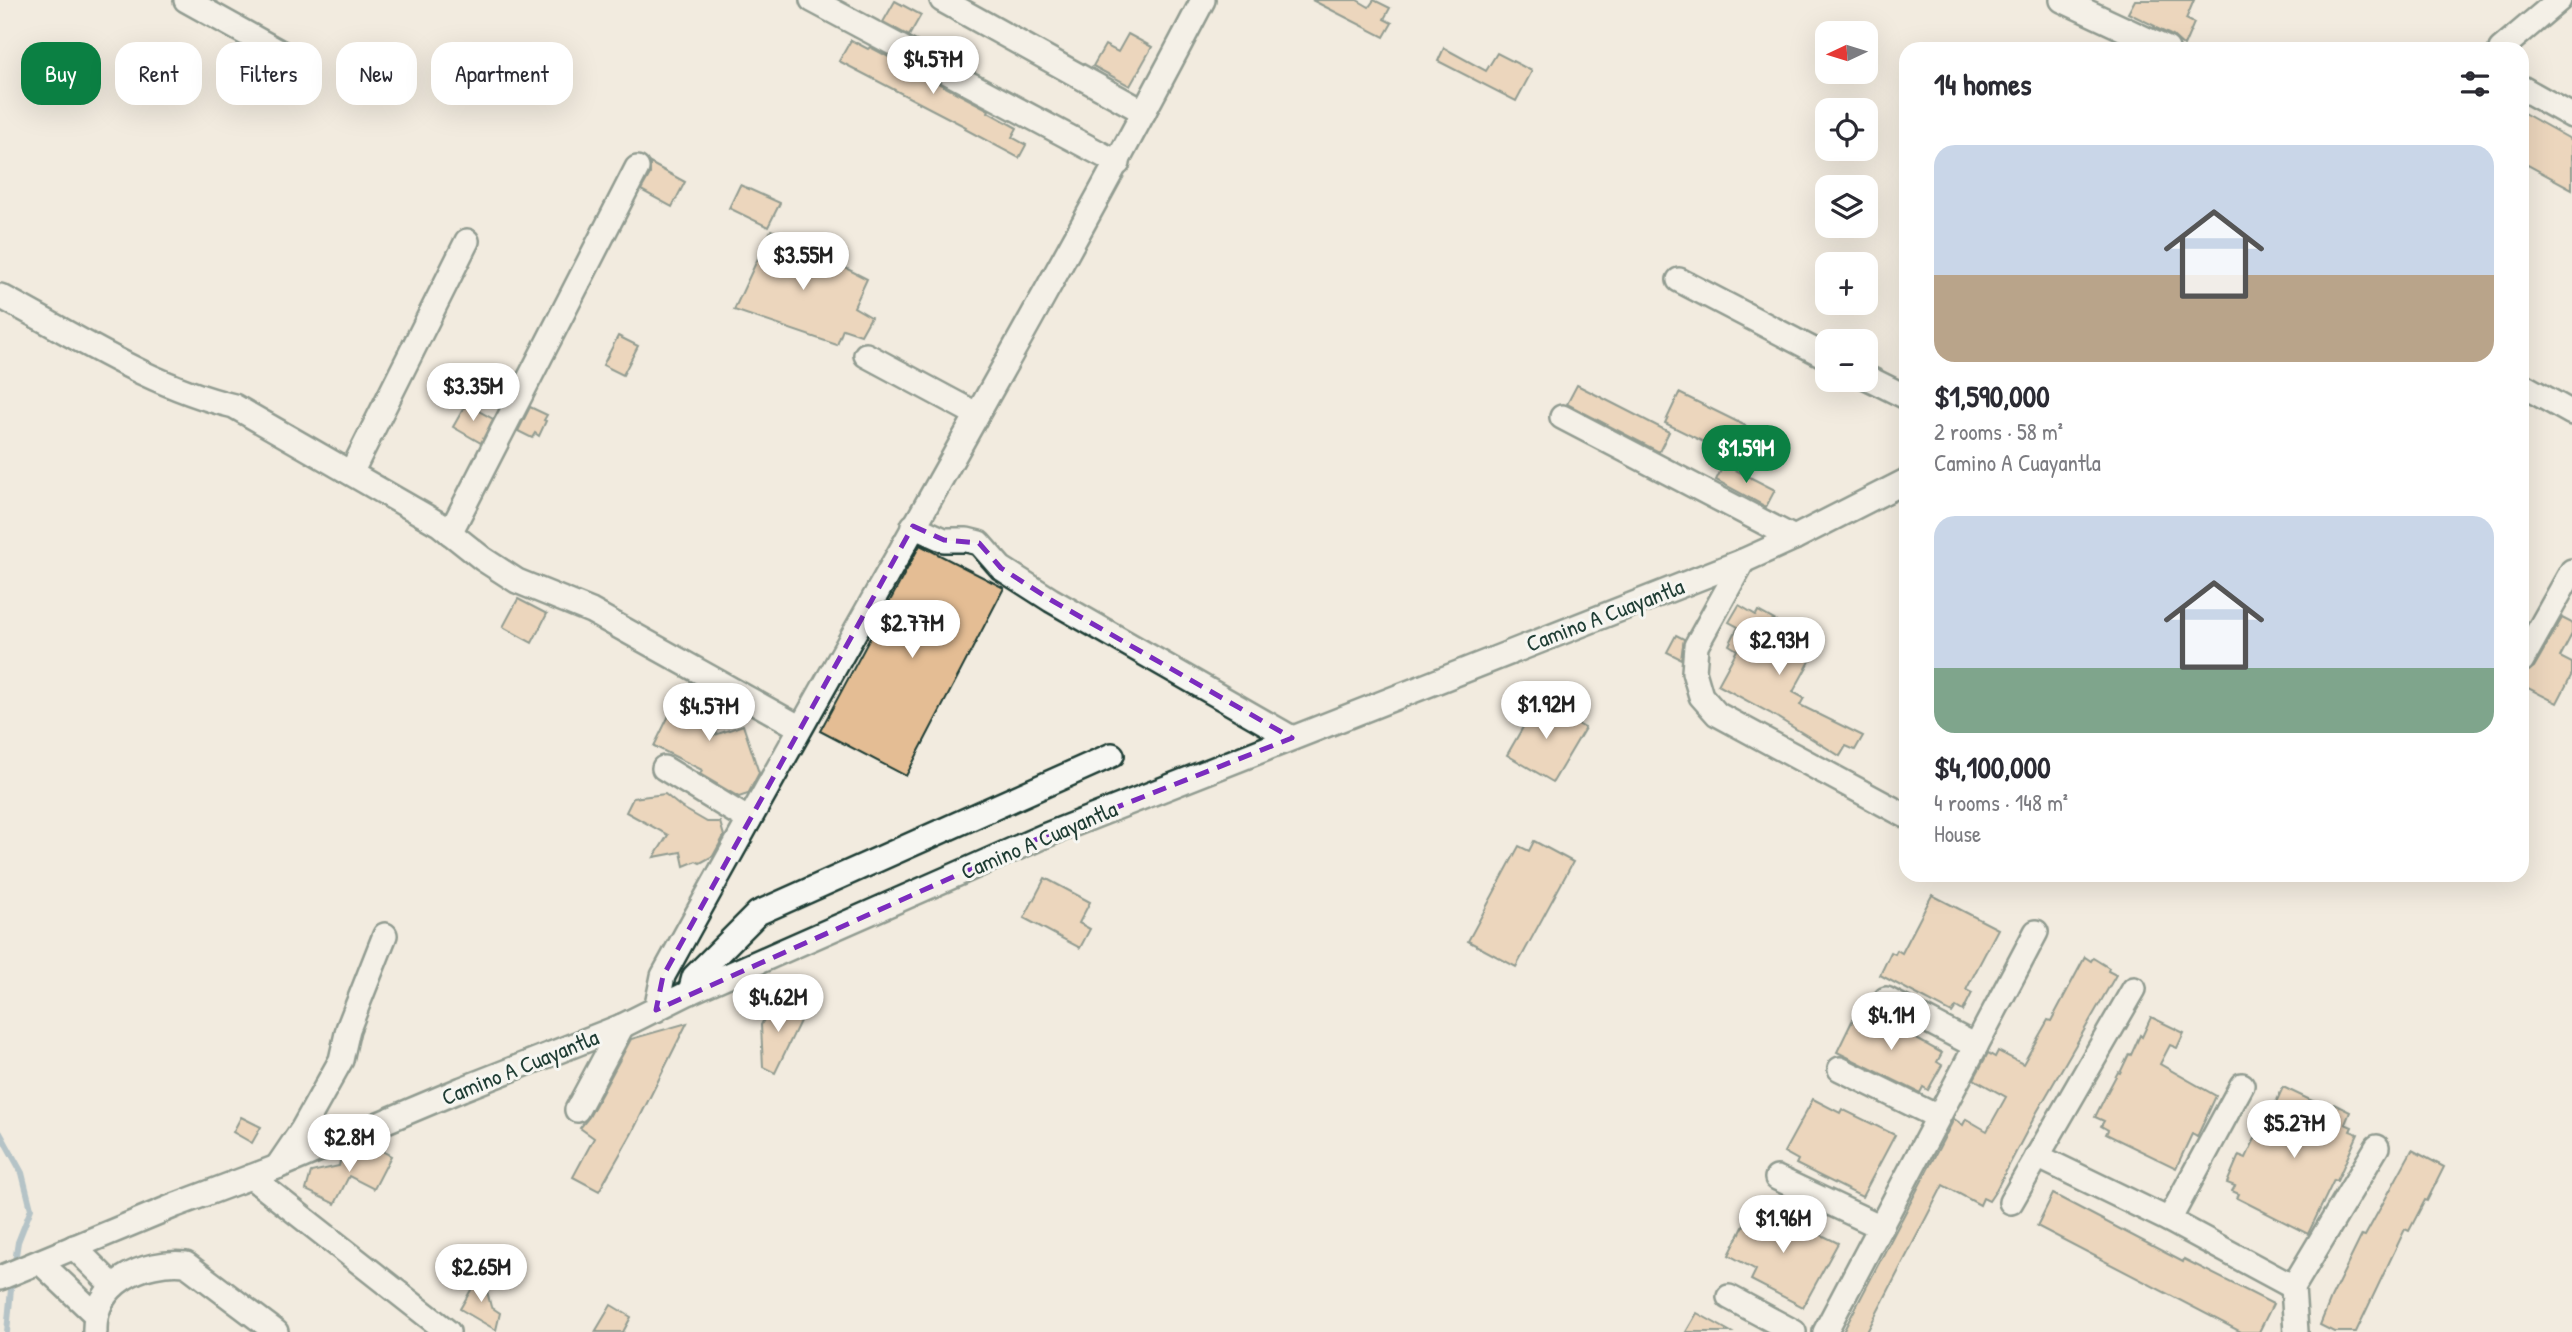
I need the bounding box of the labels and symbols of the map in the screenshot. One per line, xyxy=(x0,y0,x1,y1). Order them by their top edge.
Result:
north arrow xyxy=(1815,21,1878,84)
pin: $4.57M xyxy=(876,36,990,96)
pin: $3.55M xyxy=(746,232,860,292)
pin: $3.35M xyxy=(416,364,530,423)
pin: $1.59M xyxy=(1689,426,1803,485)
street label: Camino A Cuayantla xyxy=(1521,570,1688,659)
pin: $2.77M xyxy=(855,600,969,660)
pin: $2.93M xyxy=(1722,618,1836,677)
pin: $1.92M xyxy=(1489,682,1603,741)
pin: $4.57M xyxy=(652,684,766,743)
street label: Camino A Cuayantla xyxy=(956,793,1122,886)
pin: $4.62M xyxy=(721,974,835,1034)
pin: $4.1M xyxy=(1842,992,1940,1052)
street label: Camino A Cuayantla xyxy=(437,1021,603,1112)
pin: $5.27M xyxy=(2237,1100,2351,1160)
pin: $2.8M xyxy=(300,1114,398,1174)
pin: $1.96M xyxy=(1726,1196,1840,1255)
pin: $2.65M xyxy=(424,1244,538,1304)

